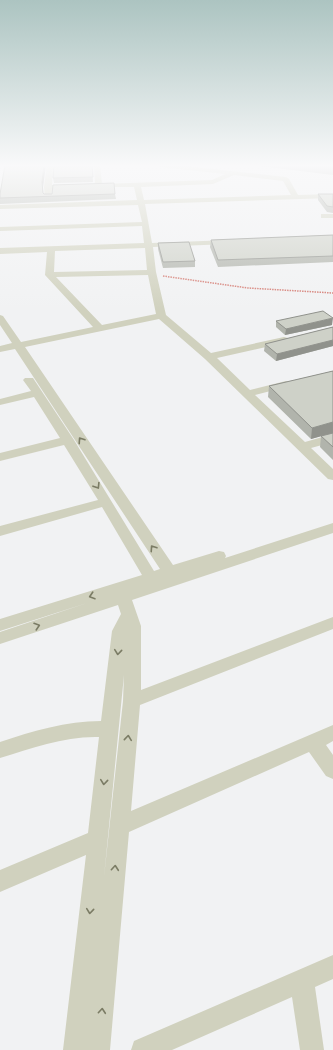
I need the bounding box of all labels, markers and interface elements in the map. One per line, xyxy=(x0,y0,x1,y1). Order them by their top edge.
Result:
one-way arrow xyxy=(78,437,86,444)
one-way arrow xyxy=(92,482,99,489)
one-way arrow xyxy=(151,545,158,552)
one-way arrow xyxy=(89,591,96,600)
one-way arrow xyxy=(33,622,40,631)
one-way arrow xyxy=(114,649,123,655)
one-way arrow xyxy=(123,735,132,741)
one-way arrow xyxy=(100,779,109,785)
one-way arrow xyxy=(111,865,120,871)
one-way arrow xyxy=(86,908,95,914)
one-way arrow xyxy=(97,1008,106,1014)

